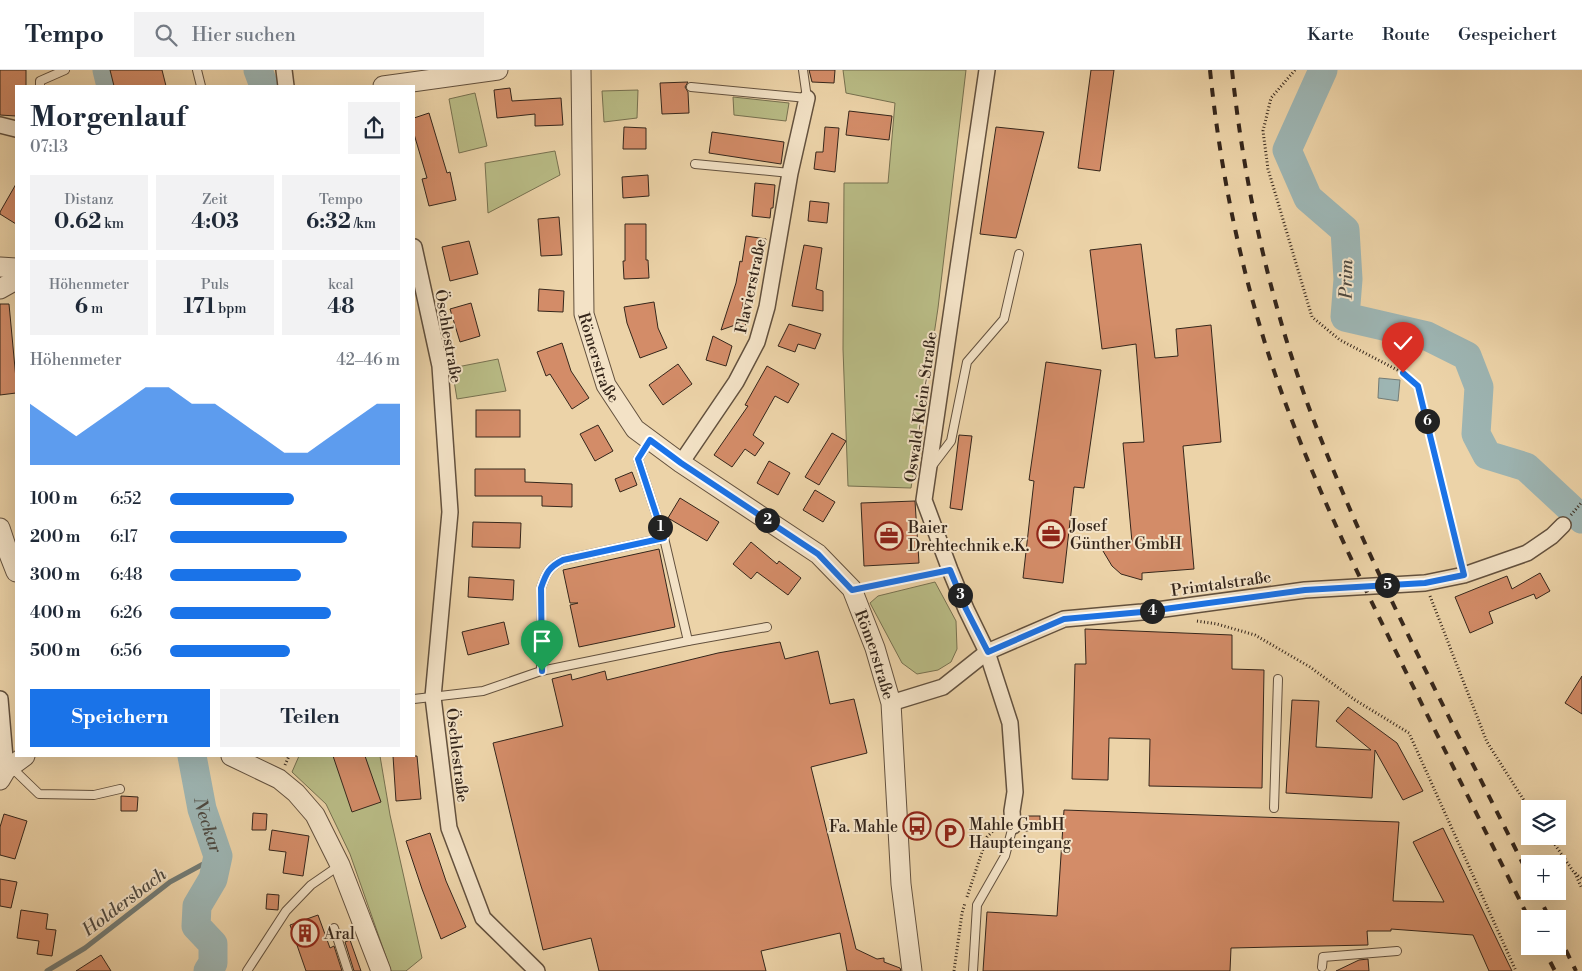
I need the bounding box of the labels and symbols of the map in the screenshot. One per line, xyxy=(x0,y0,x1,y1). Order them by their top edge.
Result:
street label: Flavierstraße xyxy=(731,237,771,335)
water label: Prim xyxy=(1335,259,1358,300)
street label: Öschlestraße xyxy=(430,287,468,385)
street label: Römerstraße xyxy=(573,310,624,407)
pin xyxy=(1382,322,1424,373)
street label: Oswald-Klein-Straße xyxy=(901,330,941,484)
pin: 6 xyxy=(1414,408,1440,434)
pin: 2 xyxy=(754,508,780,532)
pin: 1 xyxy=(648,514,672,540)
place label: Josef Günther GmbH xyxy=(1069,516,1182,554)
place label: Baier Drehtechnik e.K. xyxy=(907,518,1029,556)
office icon: Josef Günther GmbH xyxy=(1036,519,1066,549)
office icon: Baier Drehtechnik e.K. xyxy=(874,521,904,551)
street label: Primtalstraße xyxy=(1170,567,1273,601)
pin: 5 xyxy=(1374,572,1400,598)
pin: 3 xyxy=(948,582,972,608)
pin: 4 xyxy=(1140,598,1164,624)
street label: Römerstraße xyxy=(850,607,898,702)
pin xyxy=(521,620,563,671)
street label: Öschlestraße xyxy=(441,707,475,803)
water label: Neckar xyxy=(188,795,227,856)
bus stop icon: Fa. Mahle xyxy=(902,811,932,841)
place label: Mahle GmbH Haupteingang xyxy=(969,815,1072,853)
place label: Fa. Mahle xyxy=(829,817,898,837)
parking icon: Mahle GmbH Haupteingang xyxy=(935,818,965,848)
water label: Holdersbach xyxy=(77,863,172,942)
building icon: Aral xyxy=(290,918,320,948)
place label: Aral xyxy=(323,924,355,944)

